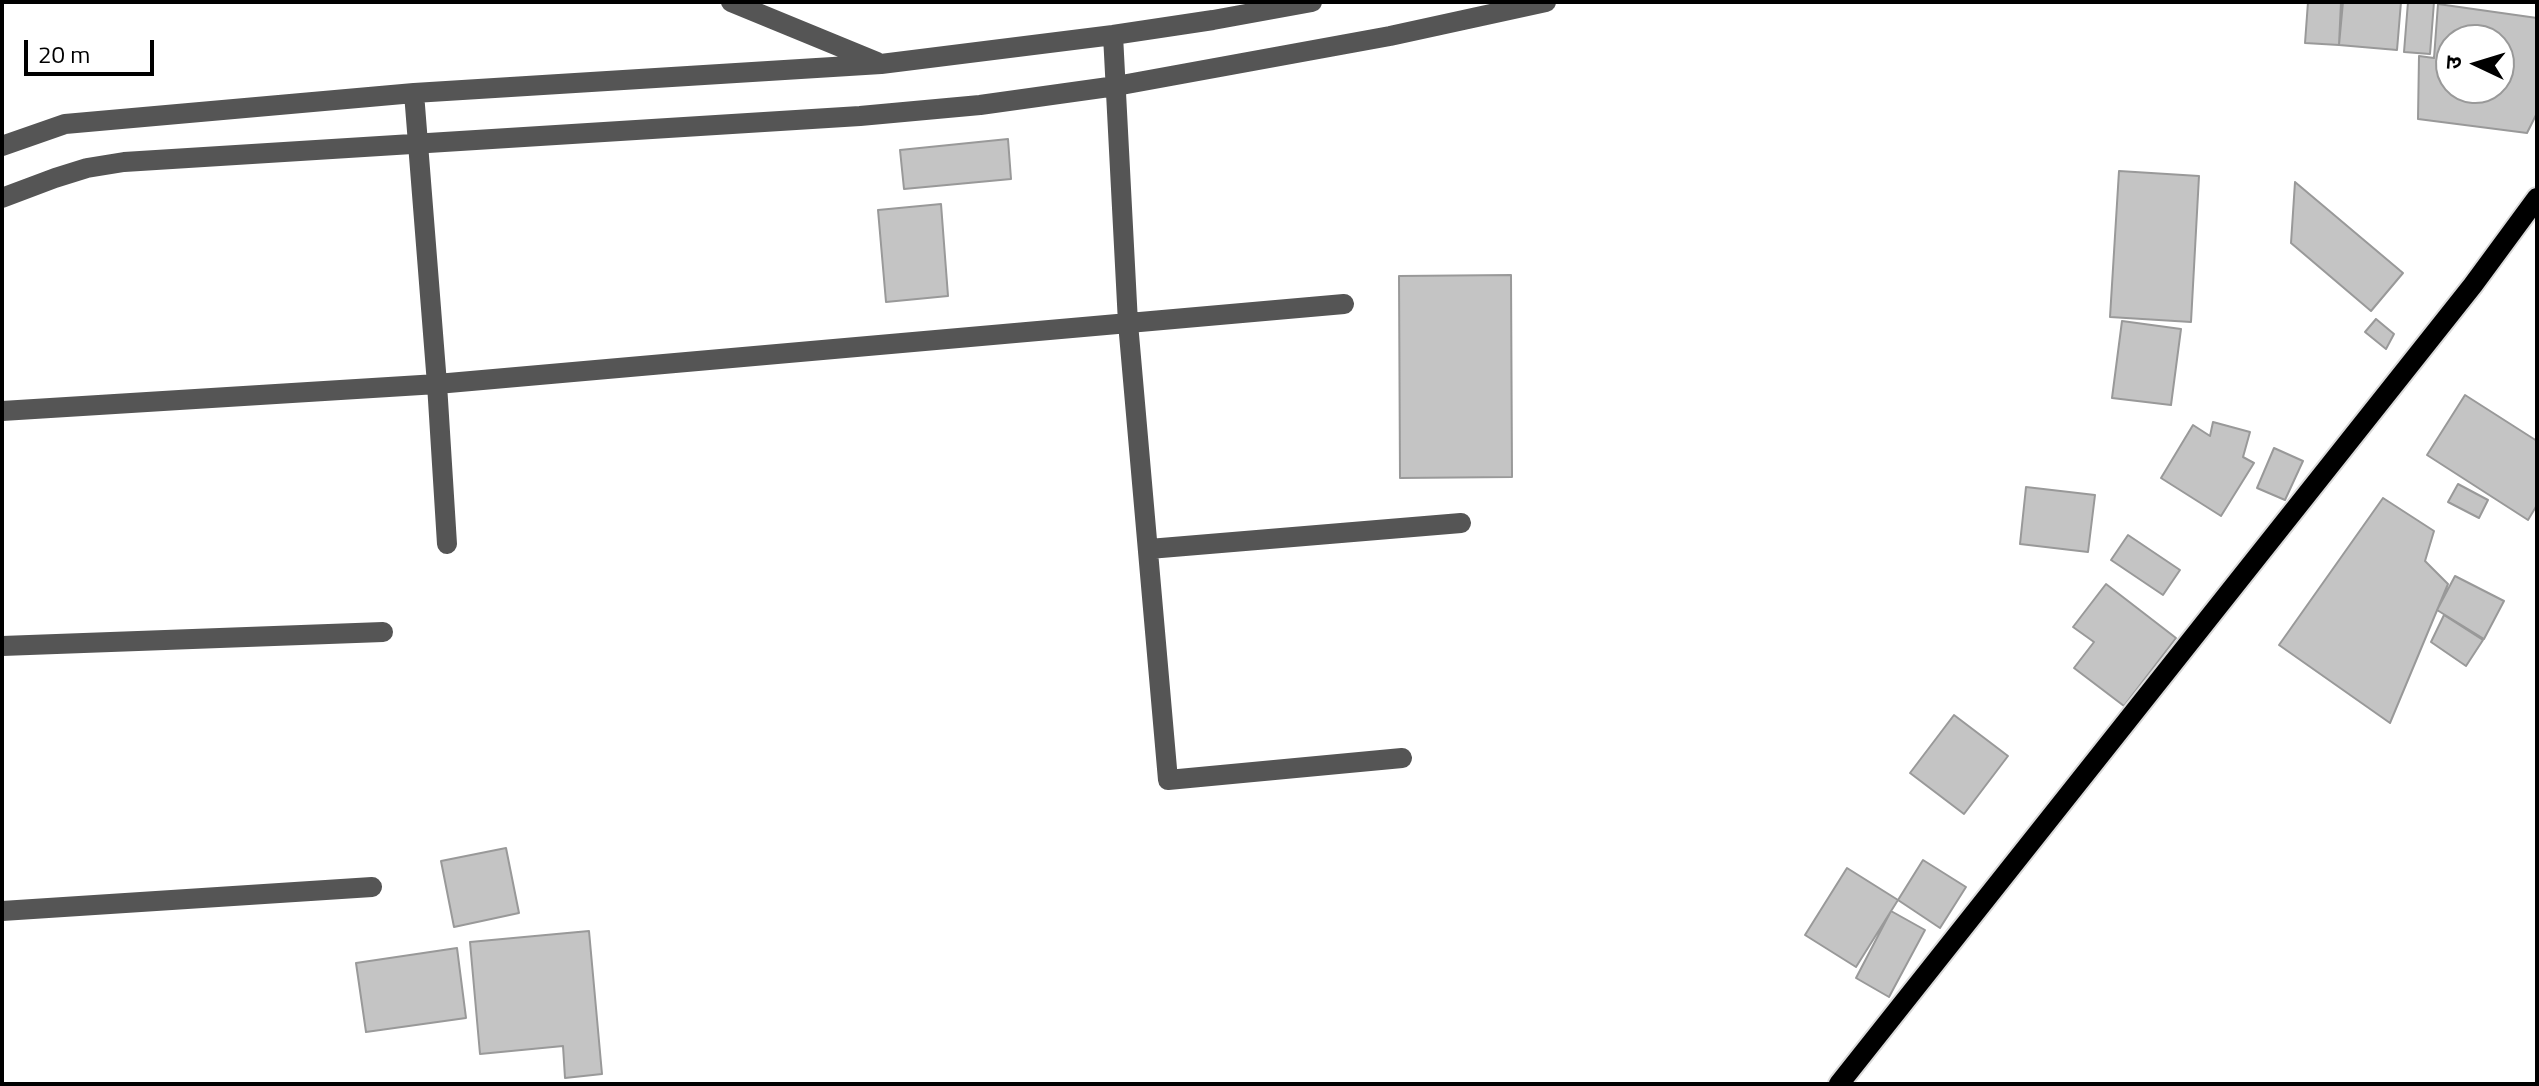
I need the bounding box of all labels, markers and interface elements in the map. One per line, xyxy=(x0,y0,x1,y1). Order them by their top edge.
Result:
scale bar xyxy=(28,24,158,74)
north arrow xyxy=(2435,24,2515,104)
text: 20 m xyxy=(38,36,90,72)
text: उ xyxy=(2436,55,2470,70)

